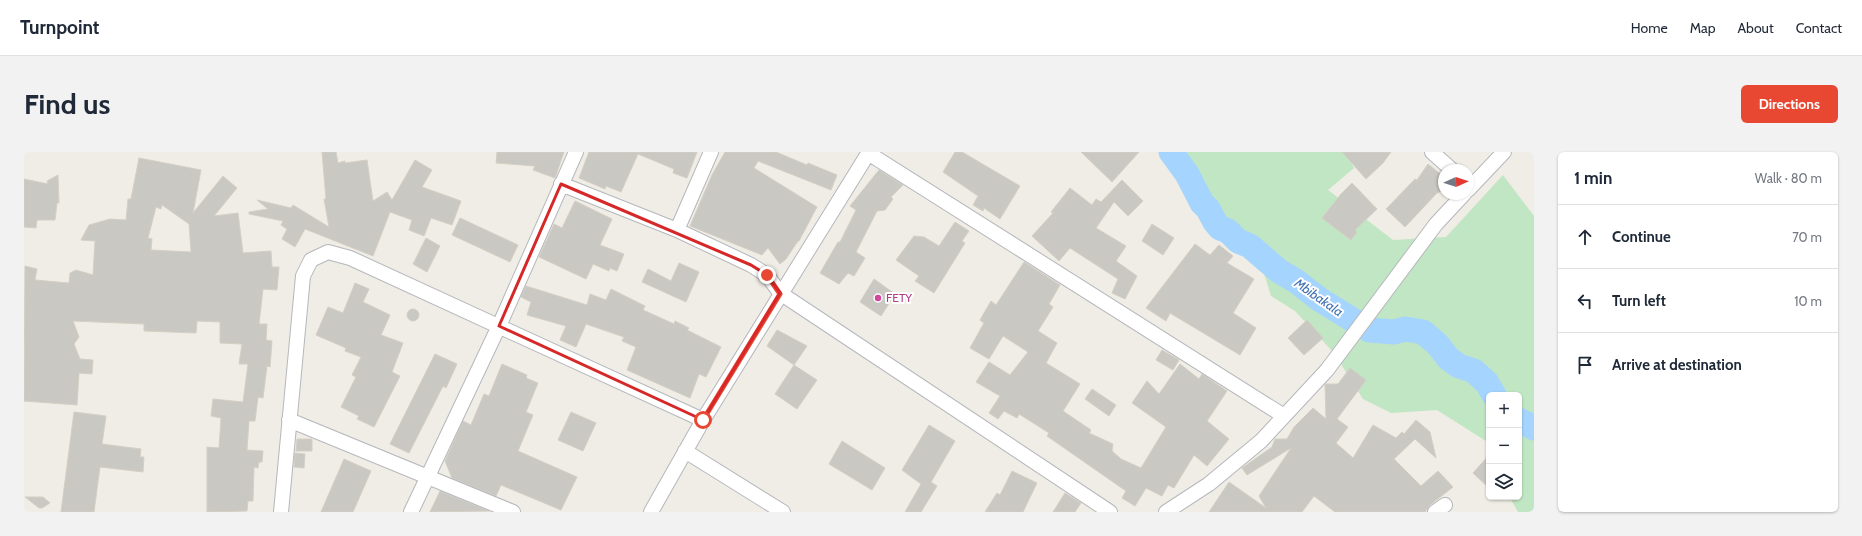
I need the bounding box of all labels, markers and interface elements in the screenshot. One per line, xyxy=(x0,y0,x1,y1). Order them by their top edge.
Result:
text: Turnpoint xyxy=(20,16,99,39)
text: Home xyxy=(1631,19,1668,37)
text: Map xyxy=(1690,19,1715,37)
text: About xyxy=(1737,19,1774,37)
text: Contact xyxy=(1796,19,1842,37)
button: Directions xyxy=(1741,85,1838,123)
text: Find us xyxy=(24,87,110,121)
north arrow xyxy=(1438,164,1474,200)
text: 1 min xyxy=(1574,168,1612,188)
text: Walk · 80 m xyxy=(1755,170,1822,186)
icon: ahead xyxy=(1574,226,1596,248)
text: Continue xyxy=(1612,228,1671,246)
text: 70 m xyxy=(1792,229,1822,245)
route end xyxy=(758,266,776,284)
water label: Mbibakala xyxy=(1291,274,1346,319)
place label: FETY xyxy=(886,290,912,305)
icon: left xyxy=(1574,290,1596,312)
text: Turn left xyxy=(1612,292,1666,310)
marker: FETY xyxy=(873,293,883,303)
text: 10 m xyxy=(1794,293,1822,309)
icon: arrive xyxy=(1574,354,1596,376)
text: Arrive at destination xyxy=(1612,356,1742,374)
map controls xyxy=(1486,392,1522,500)
button: + xyxy=(1486,392,1522,428)
route start xyxy=(694,411,712,429)
button: − xyxy=(1486,428,1522,464)
button: layers xyxy=(1486,464,1522,500)

